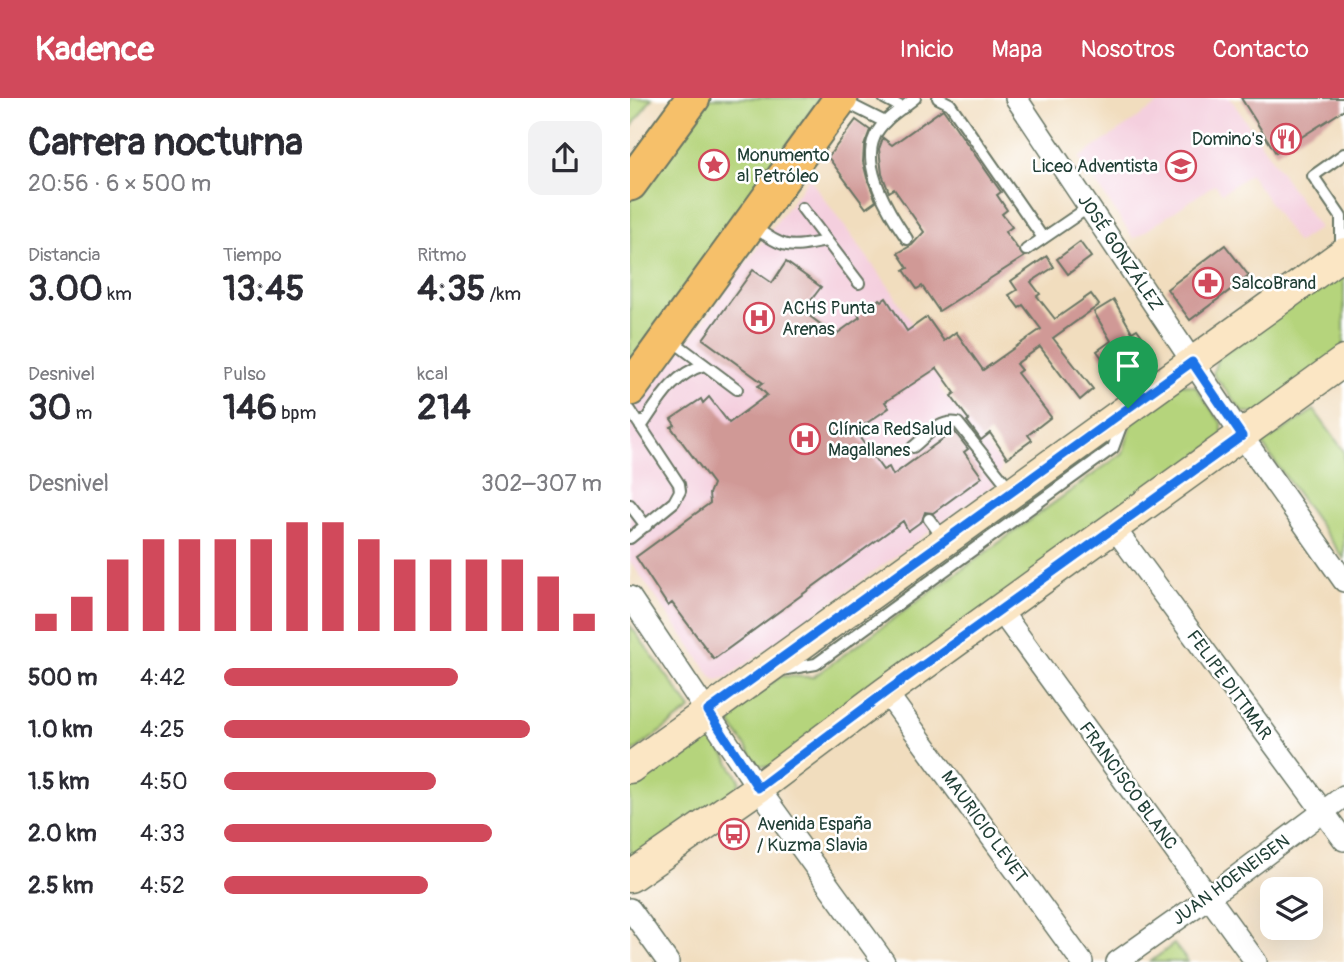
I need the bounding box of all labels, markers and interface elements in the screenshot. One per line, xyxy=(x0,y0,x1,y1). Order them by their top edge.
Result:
text: Kadence xyxy=(35,29,154,70)
text: Inicio xyxy=(900,35,954,64)
text: Mapa xyxy=(992,35,1043,64)
text: Nosotros xyxy=(1081,35,1175,64)
text: Contacto xyxy=(1213,35,1309,64)
text: Carrera nocturna xyxy=(28,119,303,167)
button: share xyxy=(528,121,602,195)
restaurant icon: Domino's xyxy=(1269,122,1303,156)
place label: Domino's xyxy=(1192,128,1263,151)
place label: Monumento al Petróleo xyxy=(737,144,830,188)
place icon: Monumento al Petróleo xyxy=(697,148,731,182)
school or university icon: Liceo Adventista xyxy=(1164,149,1198,183)
place label: Liceo Adventista xyxy=(1032,155,1158,178)
text: 20:56 · 6 × 500 m xyxy=(28,169,211,198)
street label: JOSÉ GONZÁLEZ xyxy=(1072,190,1168,316)
text: Distancia xyxy=(28,243,100,267)
text: Tiempo xyxy=(223,243,282,267)
text: Ritmo xyxy=(417,243,466,267)
pharmacy icon: SalcoBrand xyxy=(1191,266,1225,300)
text: 3.00 xyxy=(28,267,103,311)
text: 13:45 xyxy=(223,267,305,311)
text: 4:35 xyxy=(417,267,485,311)
place label: SalcoBrand xyxy=(1231,272,1316,295)
text: km xyxy=(103,282,132,306)
text: /km xyxy=(485,282,521,306)
place label: ACHS Punta Arenas xyxy=(782,297,875,341)
hospital icon: ACHS Punta Arenas xyxy=(742,301,776,335)
pin xyxy=(1098,336,1158,408)
icon: arrive xyxy=(1109,347,1147,385)
text: Desnivel xyxy=(28,362,95,386)
text: Pulso xyxy=(223,362,266,386)
text: kcal xyxy=(417,362,448,386)
text: 30 xyxy=(28,386,71,430)
text: 146 xyxy=(223,386,277,430)
text: 214 xyxy=(417,386,471,430)
text: m xyxy=(71,401,92,425)
text: bpm xyxy=(277,401,316,425)
place label: Clínica RedSalud Magallanes xyxy=(828,418,952,462)
hospital icon: Clínica RedSalud Magallanes xyxy=(788,422,822,456)
text: Desnivel xyxy=(28,469,109,498)
text: 302–307 m xyxy=(481,469,602,498)
street label: FELIPE DITTMAR xyxy=(1181,626,1277,744)
text: 500 m xyxy=(28,663,97,692)
text: 4:42 xyxy=(140,663,186,692)
text: 1.0 km xyxy=(28,715,93,744)
text: 4:25 xyxy=(140,715,185,744)
street label: FRANCISCO BLANC xyxy=(1074,717,1182,855)
street label: MAURICIO LEVET xyxy=(936,766,1032,888)
text: 1.5 km xyxy=(28,767,90,796)
text: 4:50 xyxy=(140,767,188,796)
place label: Avenida España / Kuzma Slavia xyxy=(757,813,872,857)
bus stop icon: Avenida España / Kuzma Slavia xyxy=(717,817,751,851)
text: 2.0 km xyxy=(28,819,97,848)
text: 4:33 xyxy=(140,819,185,848)
street label: JUAN HOENEISEN xyxy=(1168,830,1294,930)
text: 2.5 km xyxy=(28,871,93,900)
text: 4:52 xyxy=(140,871,185,900)
map controls xyxy=(1260,877,1323,940)
button: layers xyxy=(1260,877,1323,940)

